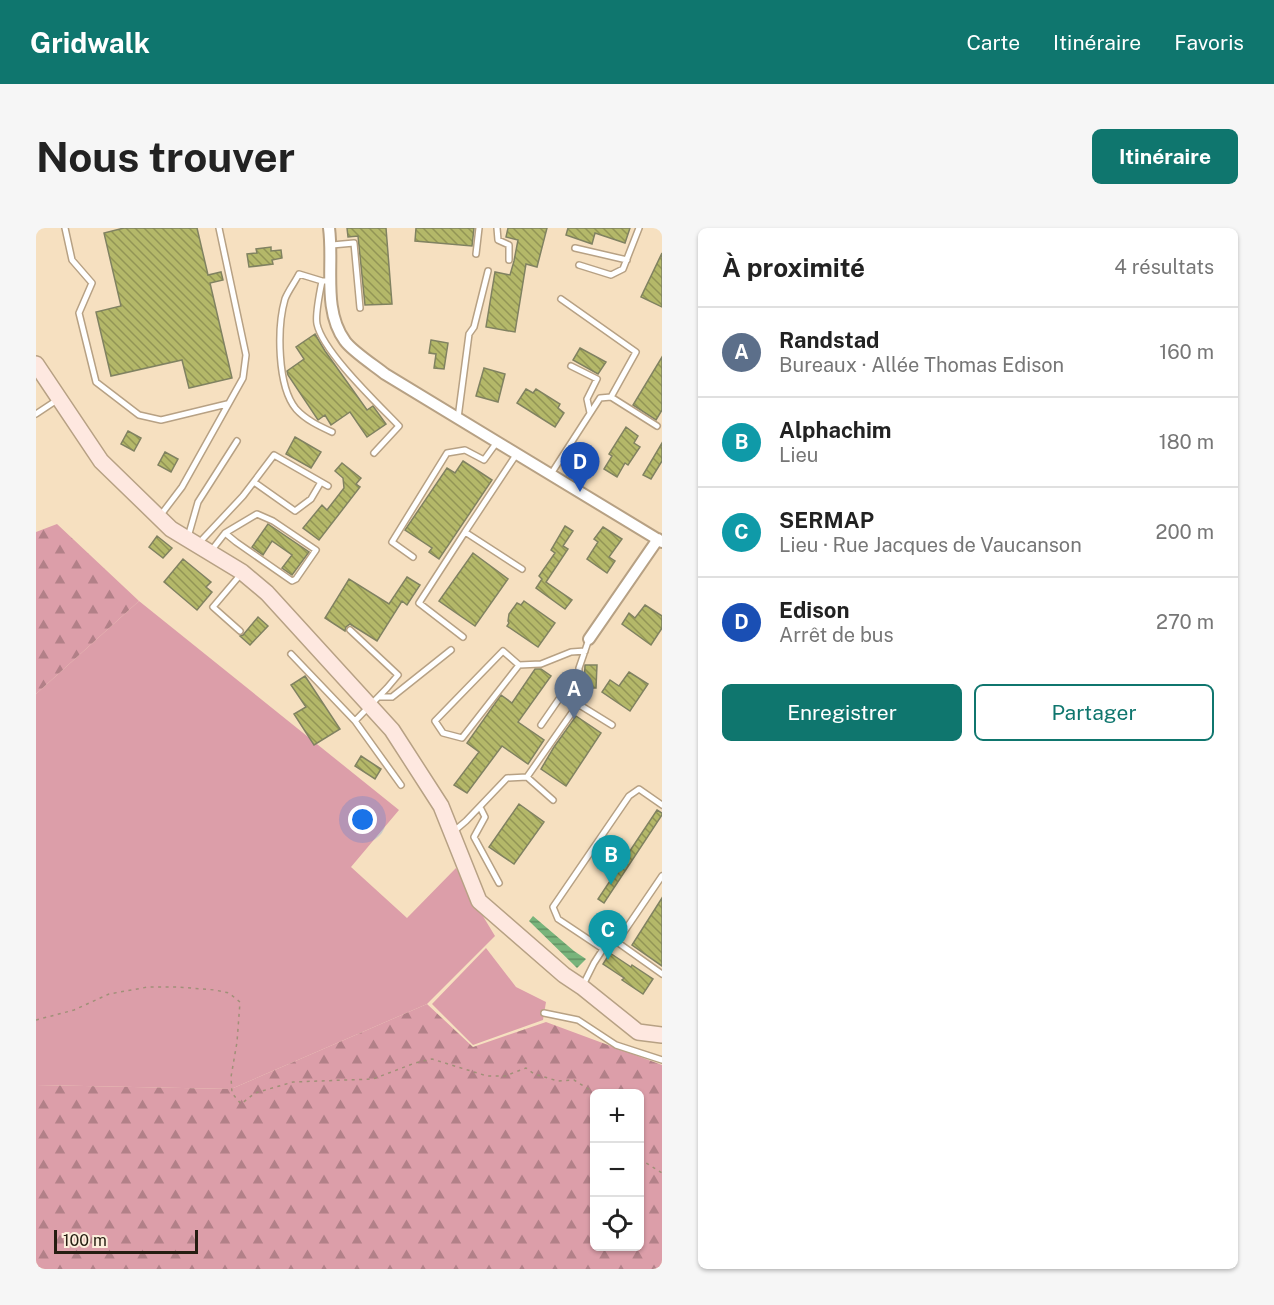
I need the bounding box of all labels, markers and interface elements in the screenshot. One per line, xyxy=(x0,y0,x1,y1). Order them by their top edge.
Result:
text: Gridwalk xyxy=(30,26,150,59)
text: Carte xyxy=(966,30,1020,55)
text: Itinéraire xyxy=(1053,30,1141,55)
text: Favoris xyxy=(1174,30,1244,55)
button: Itinéraire xyxy=(1092,129,1238,184)
text: Nous trouver xyxy=(36,132,295,181)
text: À proximité xyxy=(722,252,865,283)
text: 4 résultats xyxy=(1114,255,1214,279)
text: Randstad xyxy=(779,327,880,353)
text: A xyxy=(734,340,749,364)
text: 160 m xyxy=(1159,340,1214,364)
text: Bureaux · Allée Thomas Edison xyxy=(779,353,1064,377)
text: Alphachim xyxy=(779,417,892,443)
text: B xyxy=(735,430,748,454)
text: 180 m xyxy=(1159,430,1214,454)
pin: D xyxy=(560,442,600,492)
text: Lieu xyxy=(779,443,818,467)
text: SERMAP xyxy=(779,507,874,533)
text: C xyxy=(734,520,749,544)
text: 200 m xyxy=(1156,520,1214,544)
text: Lieu · Rue Jacques de Vaucanson xyxy=(779,533,1082,557)
text: Edison xyxy=(779,597,850,623)
text: D xyxy=(734,610,749,634)
text: 270 m xyxy=(1156,610,1214,634)
text: Arrêt de bus xyxy=(779,623,894,647)
pin: A xyxy=(554,670,594,719)
button: Enregistrer xyxy=(722,684,962,741)
button: Partager xyxy=(974,684,1214,741)
your location xyxy=(348,805,377,834)
pin: B xyxy=(592,836,630,885)
pin: C xyxy=(588,910,628,960)
map controls xyxy=(590,1089,644,1251)
button: + xyxy=(590,1089,644,1143)
button: − xyxy=(590,1143,644,1197)
button: locate xyxy=(590,1197,644,1251)
scale bar xyxy=(54,1227,198,1254)
text: 100 m xyxy=(63,1231,107,1250)

